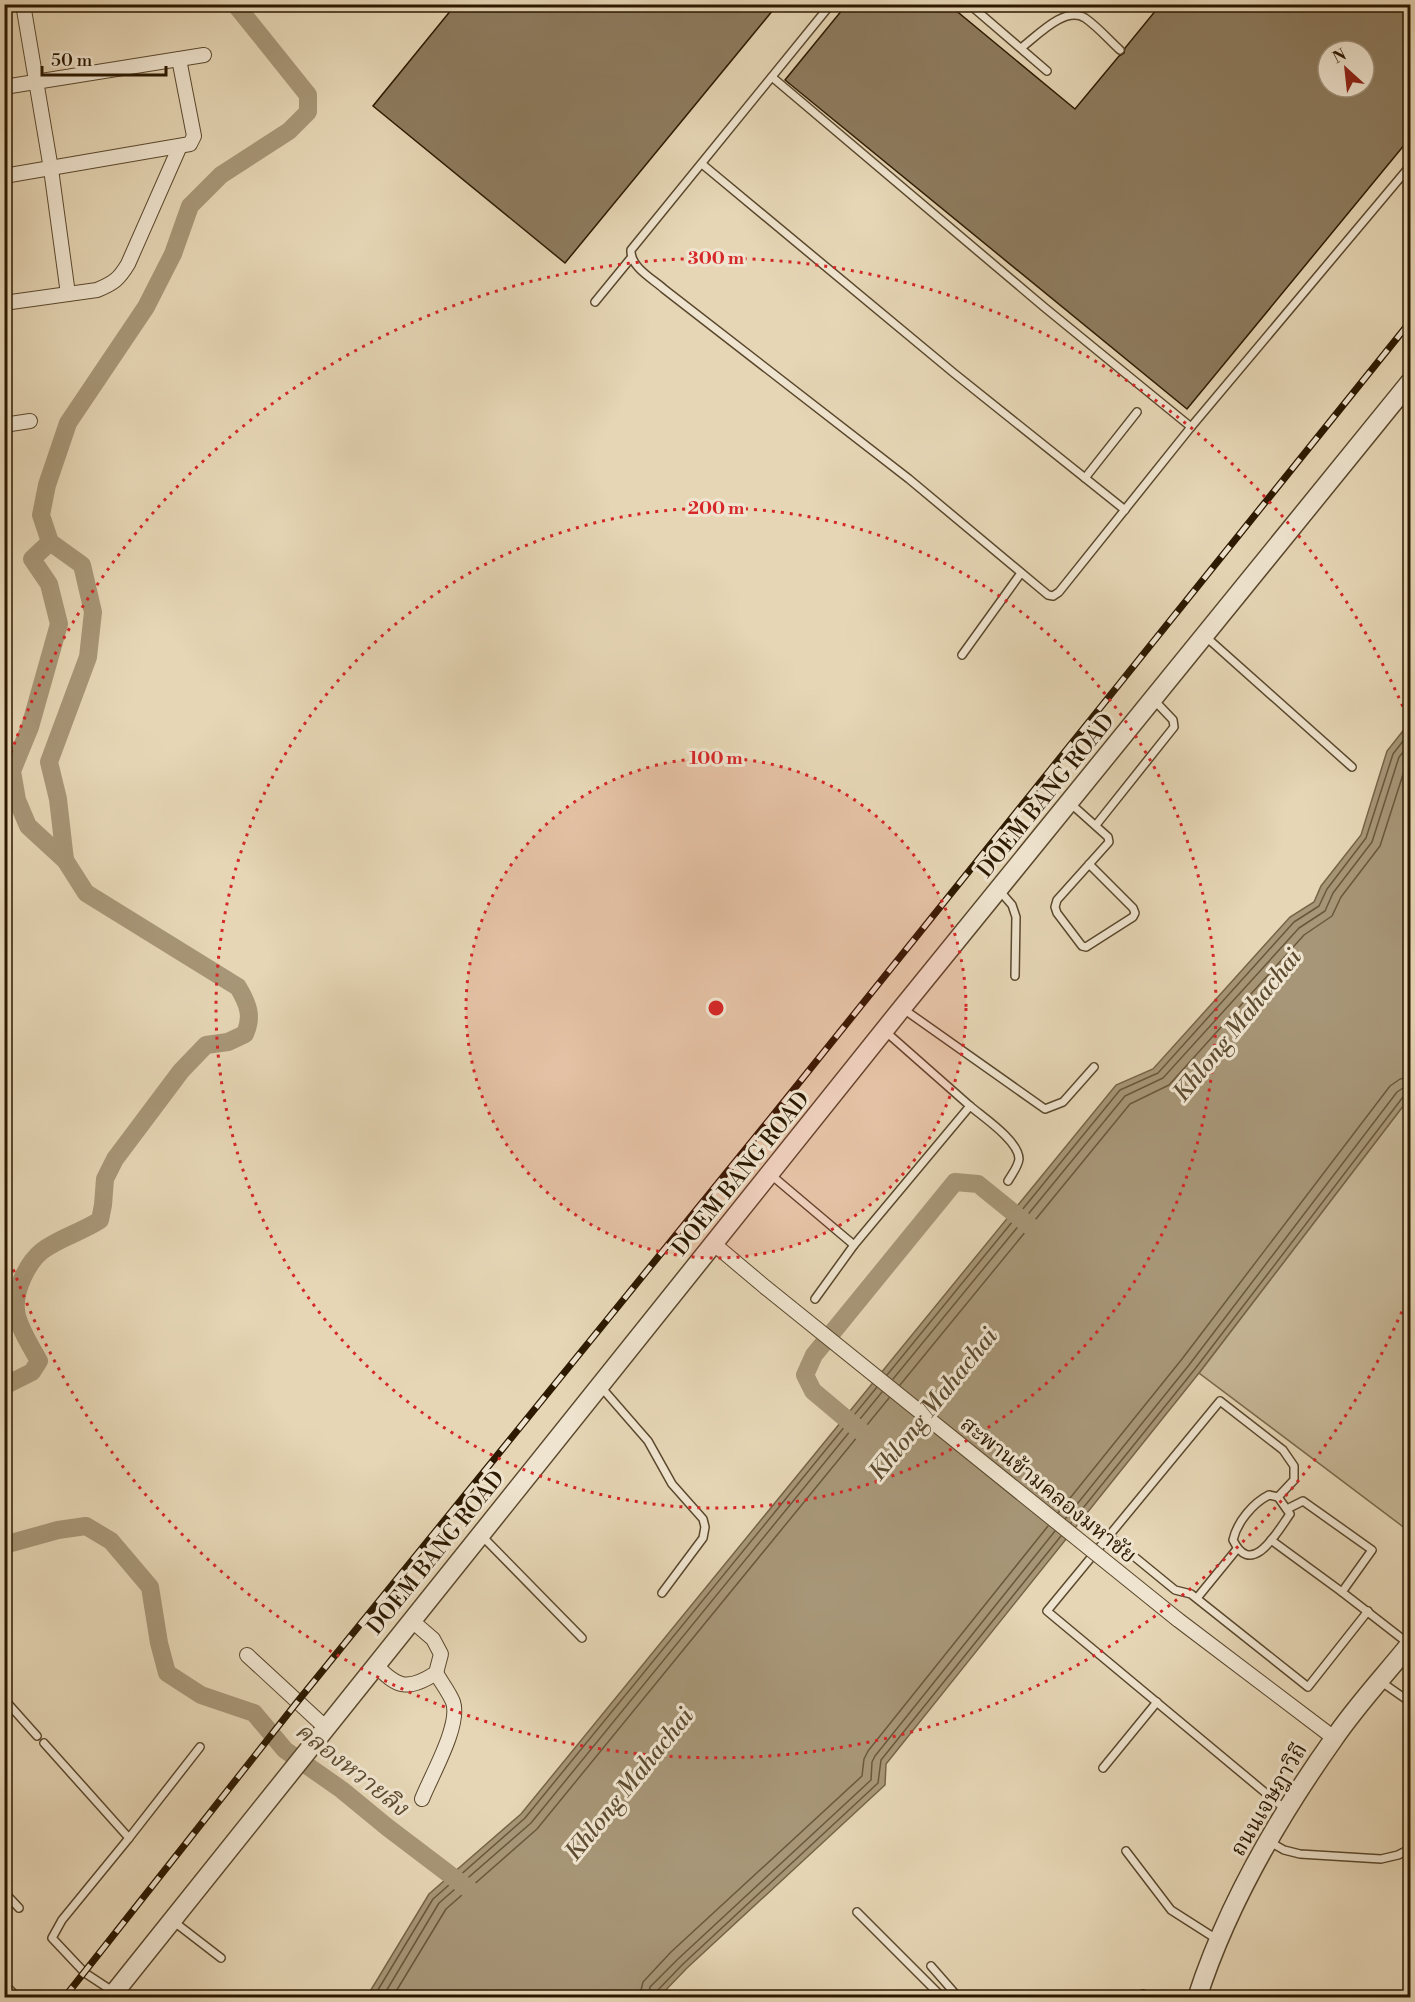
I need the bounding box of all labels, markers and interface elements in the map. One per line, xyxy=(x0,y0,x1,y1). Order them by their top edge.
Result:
scale bar xyxy=(42,39,166,77)
north arrow xyxy=(1316,39,1376,99)
text: N xyxy=(1329,45,1350,68)
text: 50 m xyxy=(51,49,93,72)
text: 300 m xyxy=(688,247,745,270)
text: 200 m xyxy=(688,497,745,520)
street label: DOEM BANG ROAD xyxy=(972,708,1121,884)
text: 100 m xyxy=(689,747,743,770)
water label: Khlong Mahachai xyxy=(1167,943,1309,1108)
centre of rings xyxy=(706,998,726,1018)
street label: DOEM BANG ROAD xyxy=(667,1086,816,1262)
water label: Khlong Mahachai xyxy=(863,1322,1005,1487)
street label: สะพานข้ามคลองมหาชัย xyxy=(955,1411,1142,1569)
street label: DOEM BANG ROAD xyxy=(362,1465,511,1641)
water label: Khlong Mahachai xyxy=(559,1702,701,1867)
water label: คลองหวายลิง xyxy=(289,1716,415,1824)
street label: ถนนเจษฎาวิถี xyxy=(1225,1738,1314,1861)

